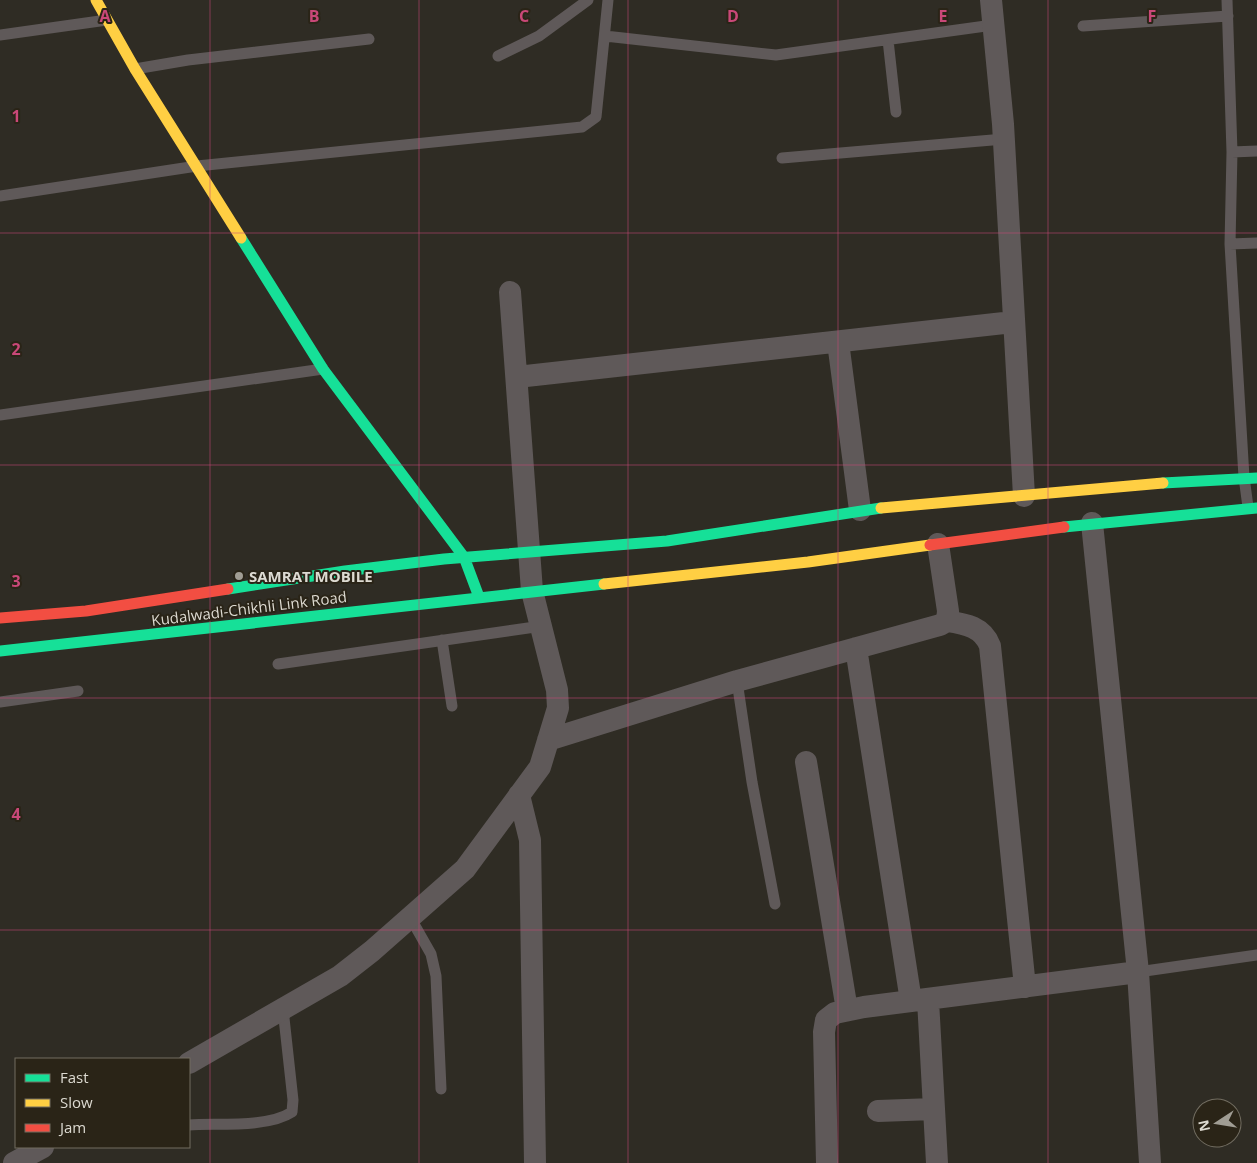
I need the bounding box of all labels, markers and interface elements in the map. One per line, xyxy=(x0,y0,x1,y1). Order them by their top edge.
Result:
text: A xyxy=(99,5,111,27)
text: B xyxy=(309,5,319,27)
text: C xyxy=(519,5,529,27)
text: D xyxy=(727,5,739,27)
text: E xyxy=(939,5,948,27)
text: F xyxy=(1148,5,1156,27)
text: 1 xyxy=(11,105,21,127)
text: 2 xyxy=(11,338,21,360)
place label: SAMRAT MOBILE xyxy=(249,566,373,586)
text: 3 xyxy=(11,570,21,592)
marker: SAMRAT MOBILE xyxy=(233,570,245,582)
street label: Kudalwadi-Chikhli Link Road xyxy=(150,586,348,630)
text: 4 xyxy=(11,803,21,825)
legend xyxy=(15,1058,190,1148)
text: Fast xyxy=(60,1067,89,1087)
text: Slow xyxy=(60,1092,93,1112)
north arrow xyxy=(1192,1098,1242,1148)
text: Jam xyxy=(58,1117,86,1137)
text: N xyxy=(1193,1118,1214,1133)

